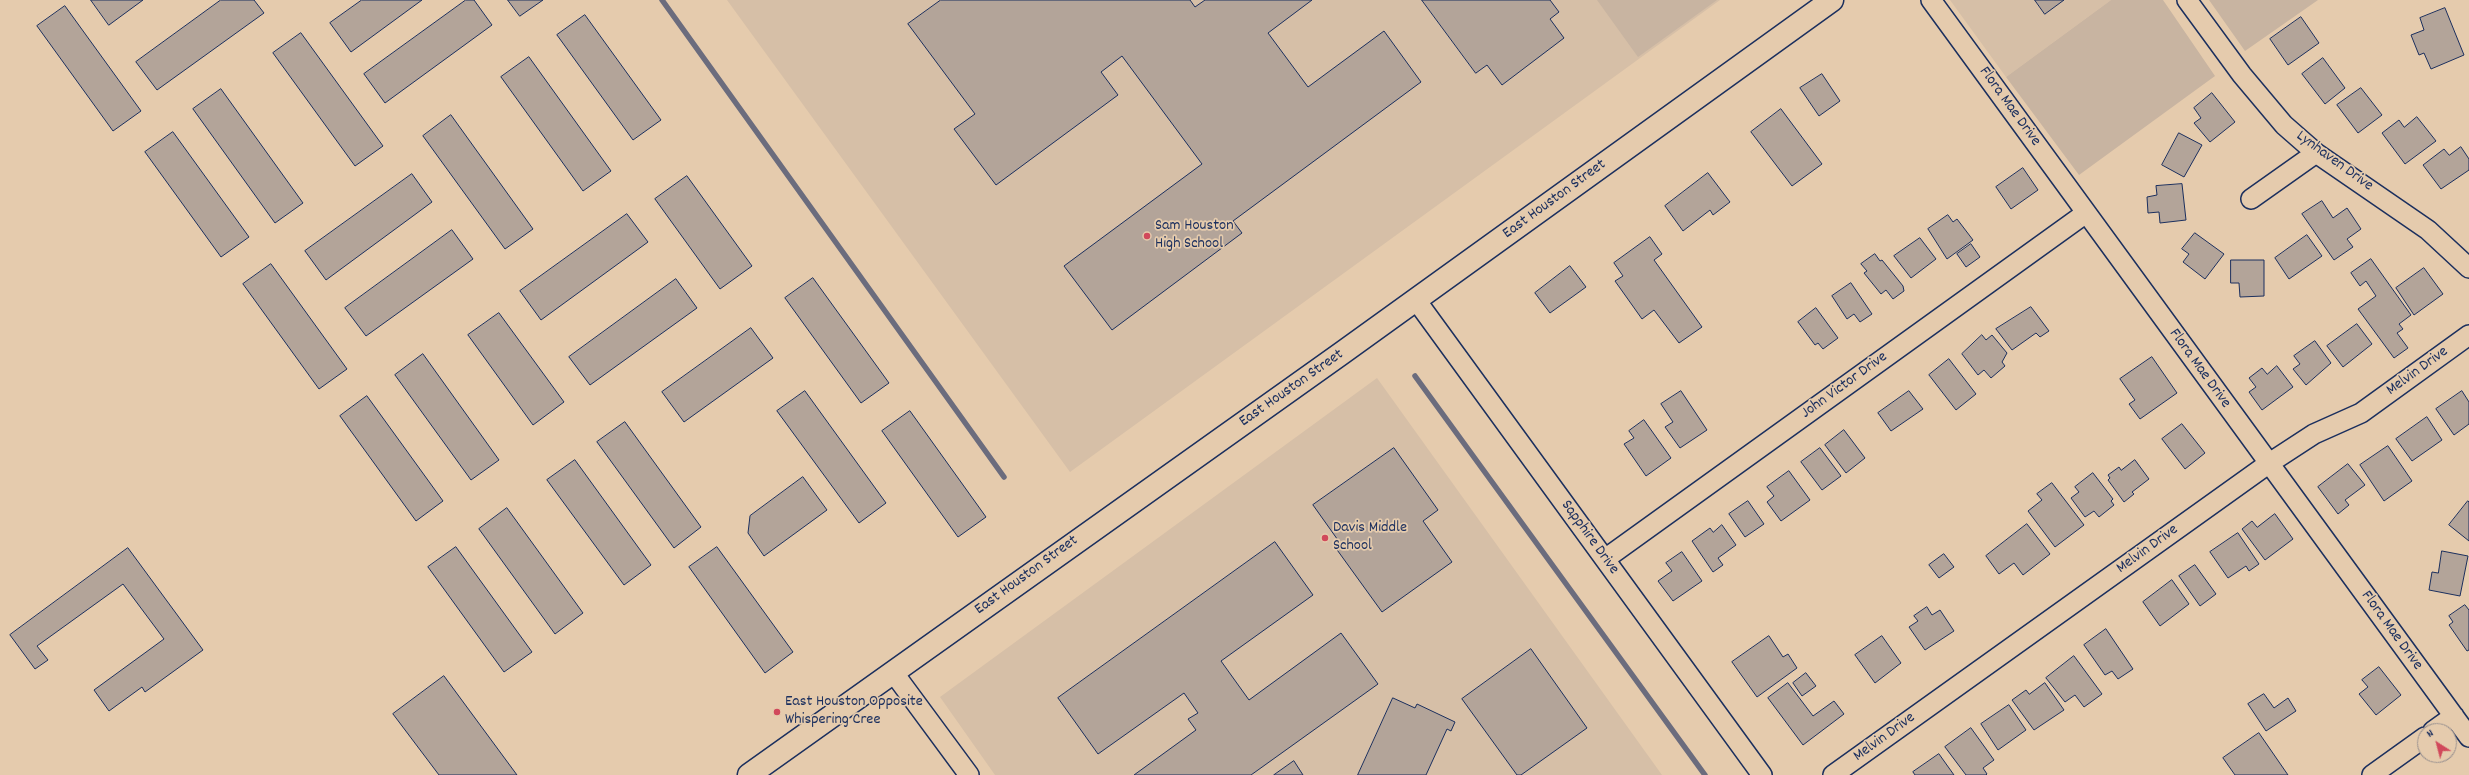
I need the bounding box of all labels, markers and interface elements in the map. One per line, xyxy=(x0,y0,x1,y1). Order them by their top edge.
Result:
street label: Flora Mae Drive xyxy=(1974,64,2044,150)
street label: Lynhaven Drive xyxy=(2292,128,2376,196)
street label: East Houston Street xyxy=(1500,156,1610,244)
place label: Sam Houston High School xyxy=(1155,217,1234,255)
marker: Sam Houston High School xyxy=(1142,231,1152,241)
street label: Flora Mae Drive xyxy=(2164,326,2234,412)
street label: Melvin Drive xyxy=(2383,343,2453,401)
street label: East Houston Street xyxy=(1236,346,1348,432)
street label: John Victor Drive xyxy=(1798,348,1892,424)
street label: Sapphire Drive xyxy=(1556,497,1622,579)
place label: Davis Middle School xyxy=(1333,519,1407,557)
street label: Melvin Drive xyxy=(2113,521,2183,579)
street label: East Houston Street xyxy=(972,532,1082,620)
marker: Davis Middle School xyxy=(1320,533,1330,543)
street label: Flora Mae Drive xyxy=(2356,588,2426,674)
place label: East Houston Opposite Whispering Cree xyxy=(785,693,923,731)
marker: East Houston Opposite Whispering Cree xyxy=(772,707,782,717)
street label: Melvin Drive xyxy=(1850,709,1920,767)
north arrow xyxy=(2417,723,2457,763)
text: N xyxy=(2424,726,2437,742)

